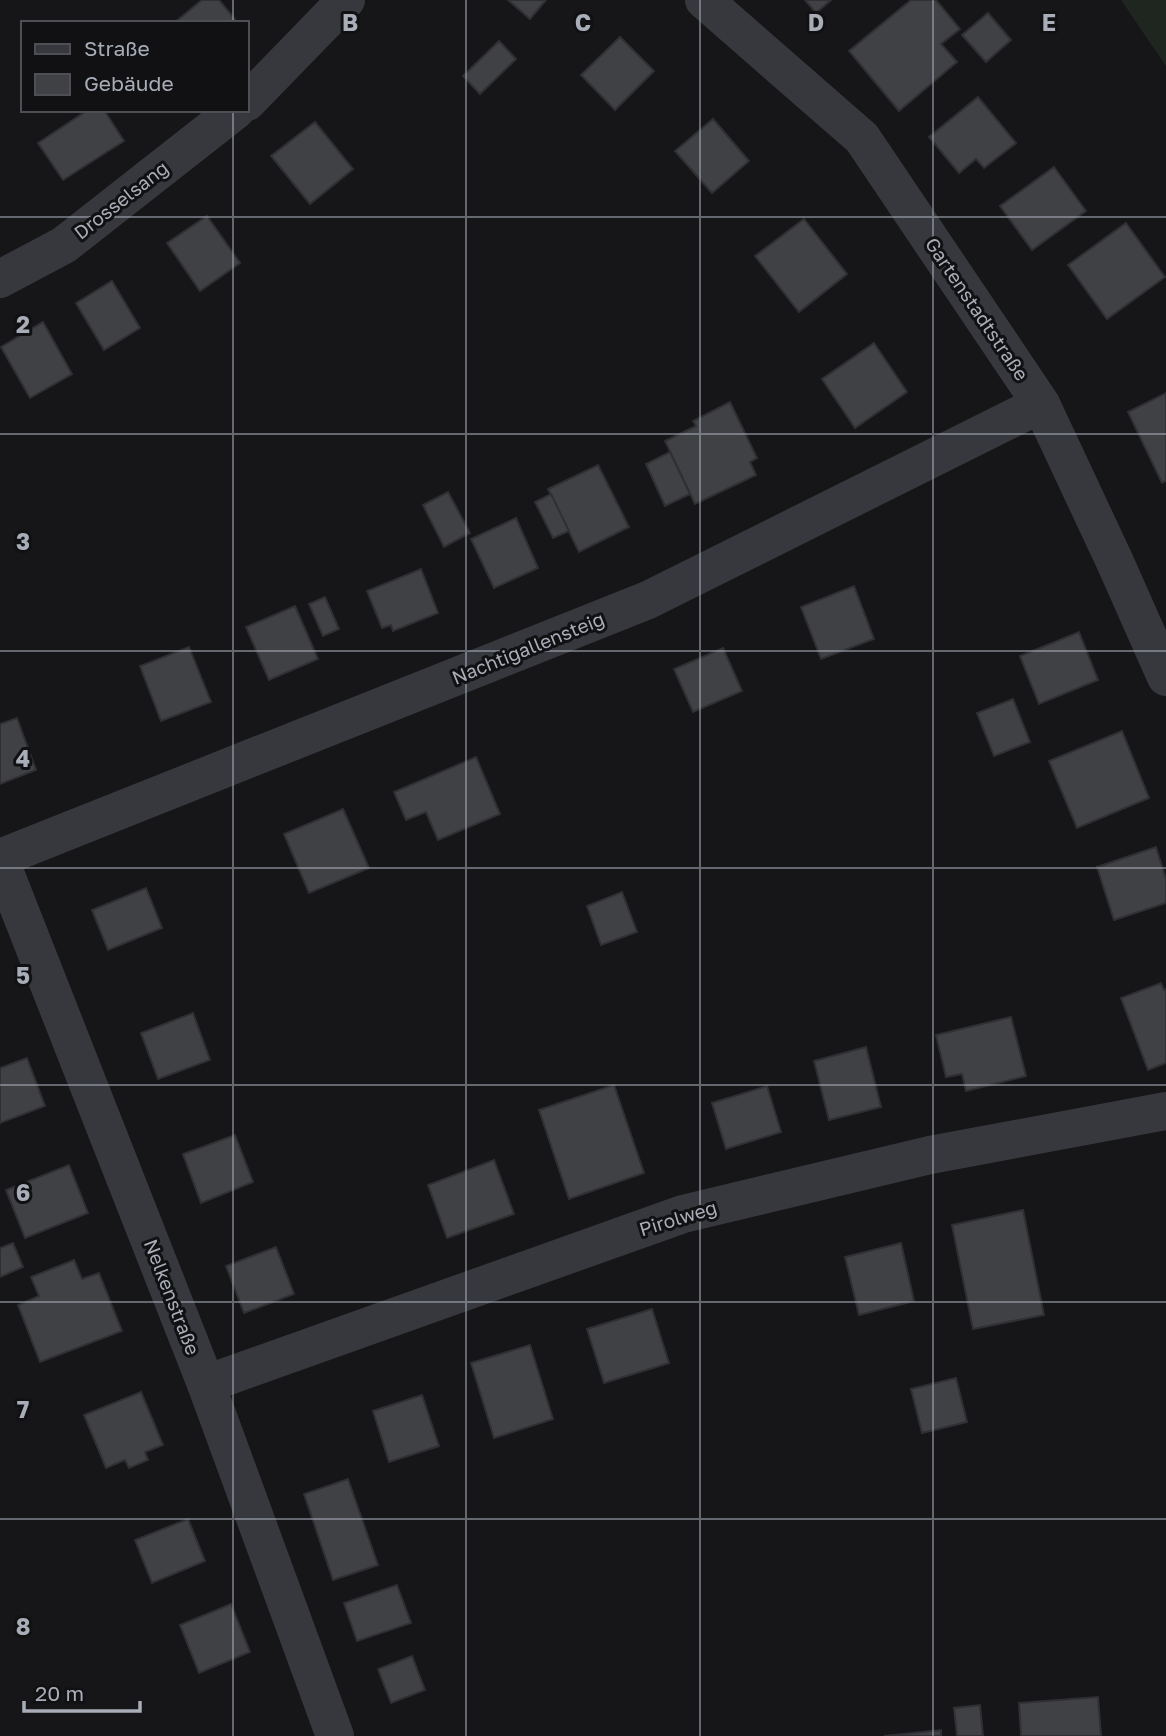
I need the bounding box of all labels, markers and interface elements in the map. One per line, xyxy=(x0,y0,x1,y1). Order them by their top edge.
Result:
text: B xyxy=(342,8,358,36)
text: C xyxy=(575,8,591,36)
text: D xyxy=(808,8,824,36)
text: E xyxy=(1042,8,1056,36)
legend xyxy=(21,21,248,112)
text: Straße xyxy=(84,35,150,61)
text: Gebäude xyxy=(84,70,174,96)
street label: Drosselsang xyxy=(69,156,172,244)
street label: Gartenstadtstraße xyxy=(921,233,1034,385)
text: 2 xyxy=(16,310,30,338)
text: 3 xyxy=(16,527,30,555)
street label: Nachtigallensteig xyxy=(448,606,607,689)
text: 4 xyxy=(16,744,30,772)
text: 5 xyxy=(16,961,30,989)
text: 6 xyxy=(16,1178,30,1206)
street label: Pirolweg xyxy=(636,1195,719,1240)
street label: Nelkenstraße xyxy=(140,1236,205,1358)
text: 7 xyxy=(17,1395,29,1423)
text: 8 xyxy=(16,1612,30,1640)
scale bar xyxy=(24,1670,140,1714)
text: 20 m xyxy=(35,1680,84,1706)

